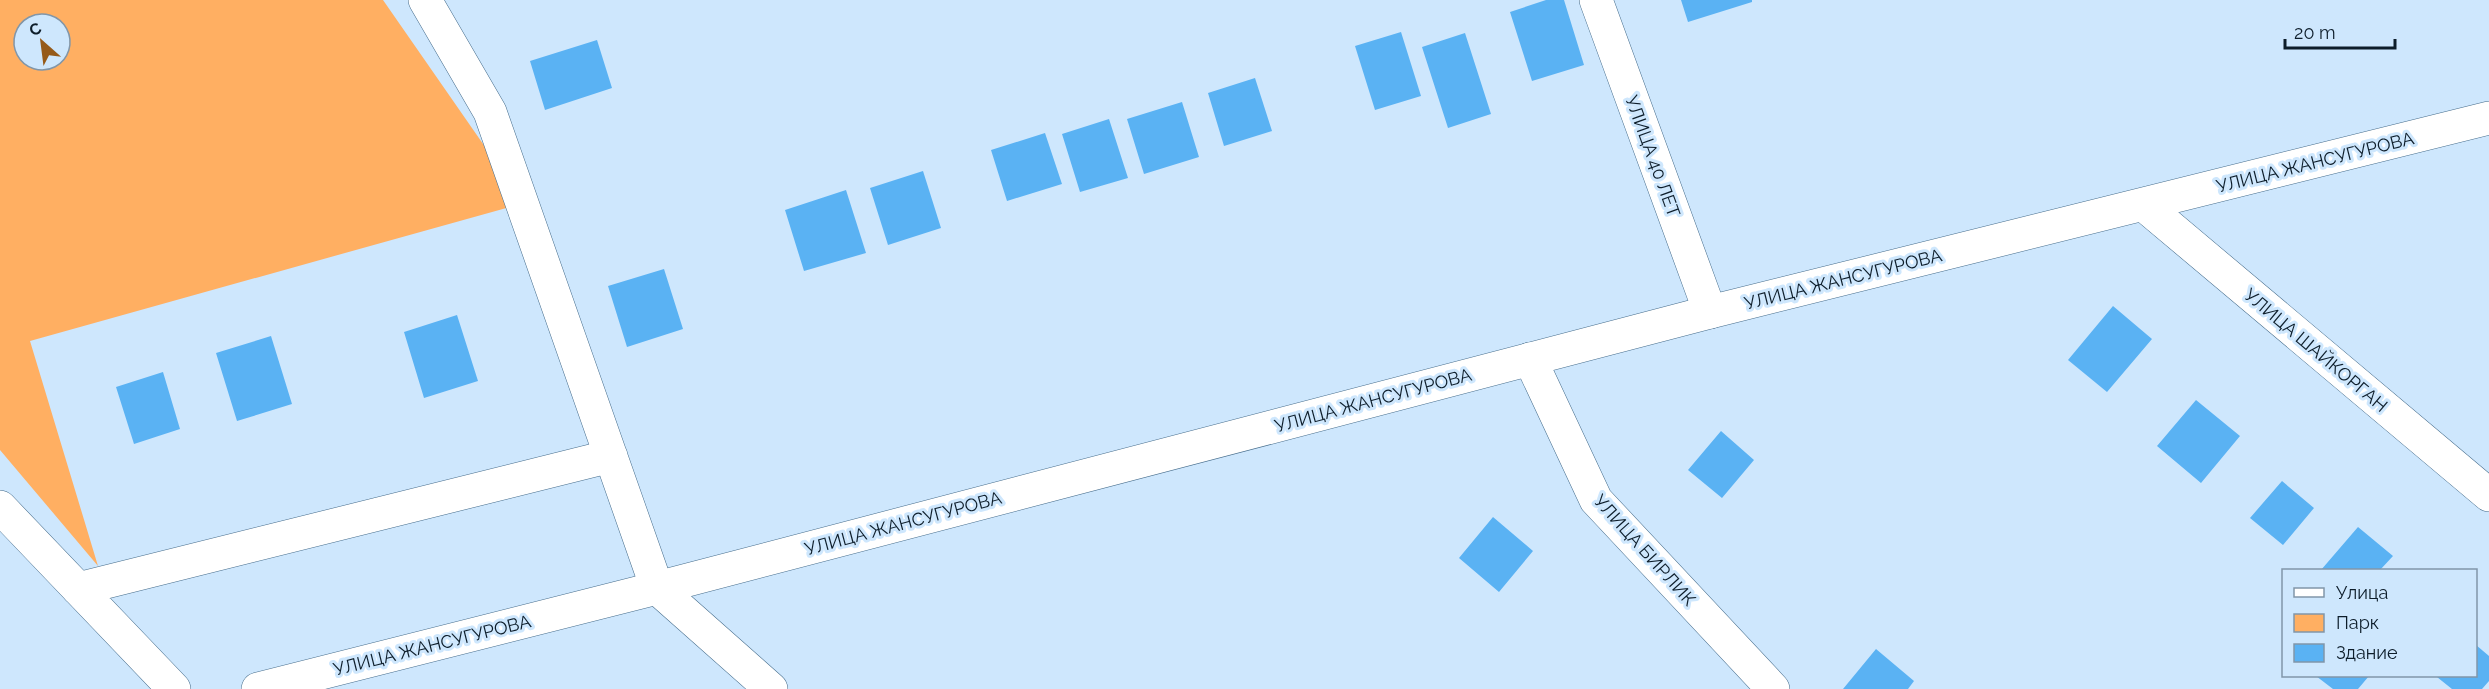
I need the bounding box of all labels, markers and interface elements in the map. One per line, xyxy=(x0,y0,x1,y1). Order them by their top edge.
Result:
north arrow xyxy=(12,12,72,72)
scale bar xyxy=(2285,12,2394,50)
text: С xyxy=(26,18,45,40)
text: 20 m xyxy=(2294,22,2336,43)
street label: УЛИЦА 40 ЛЕТ xyxy=(1621,92,1685,220)
street label: УЛИЦА ЖАНСУГУРОВА xyxy=(2214,127,2416,197)
street label: УЛИЦА ЖАНСУГУРОВА xyxy=(1742,244,1944,314)
street label: УЛИЦА ШАЙКОРГАН xyxy=(2240,284,2392,416)
street label: УЛИЦА ЖАНСУГУРОВА xyxy=(1272,364,1474,436)
street label: УЛИЦА ЖАНСУГУРОВА xyxy=(802,487,1004,559)
street label: УЛИЦА БИРЛИК xyxy=(1590,490,1700,610)
legend xyxy=(2282,569,2477,677)
text: Улица xyxy=(2336,582,2388,603)
street label: УЛИЦА ЖАНСУГУРОВА xyxy=(331,610,533,680)
text: Парк xyxy=(2336,612,2379,633)
text: Здание xyxy=(2336,642,2398,663)

